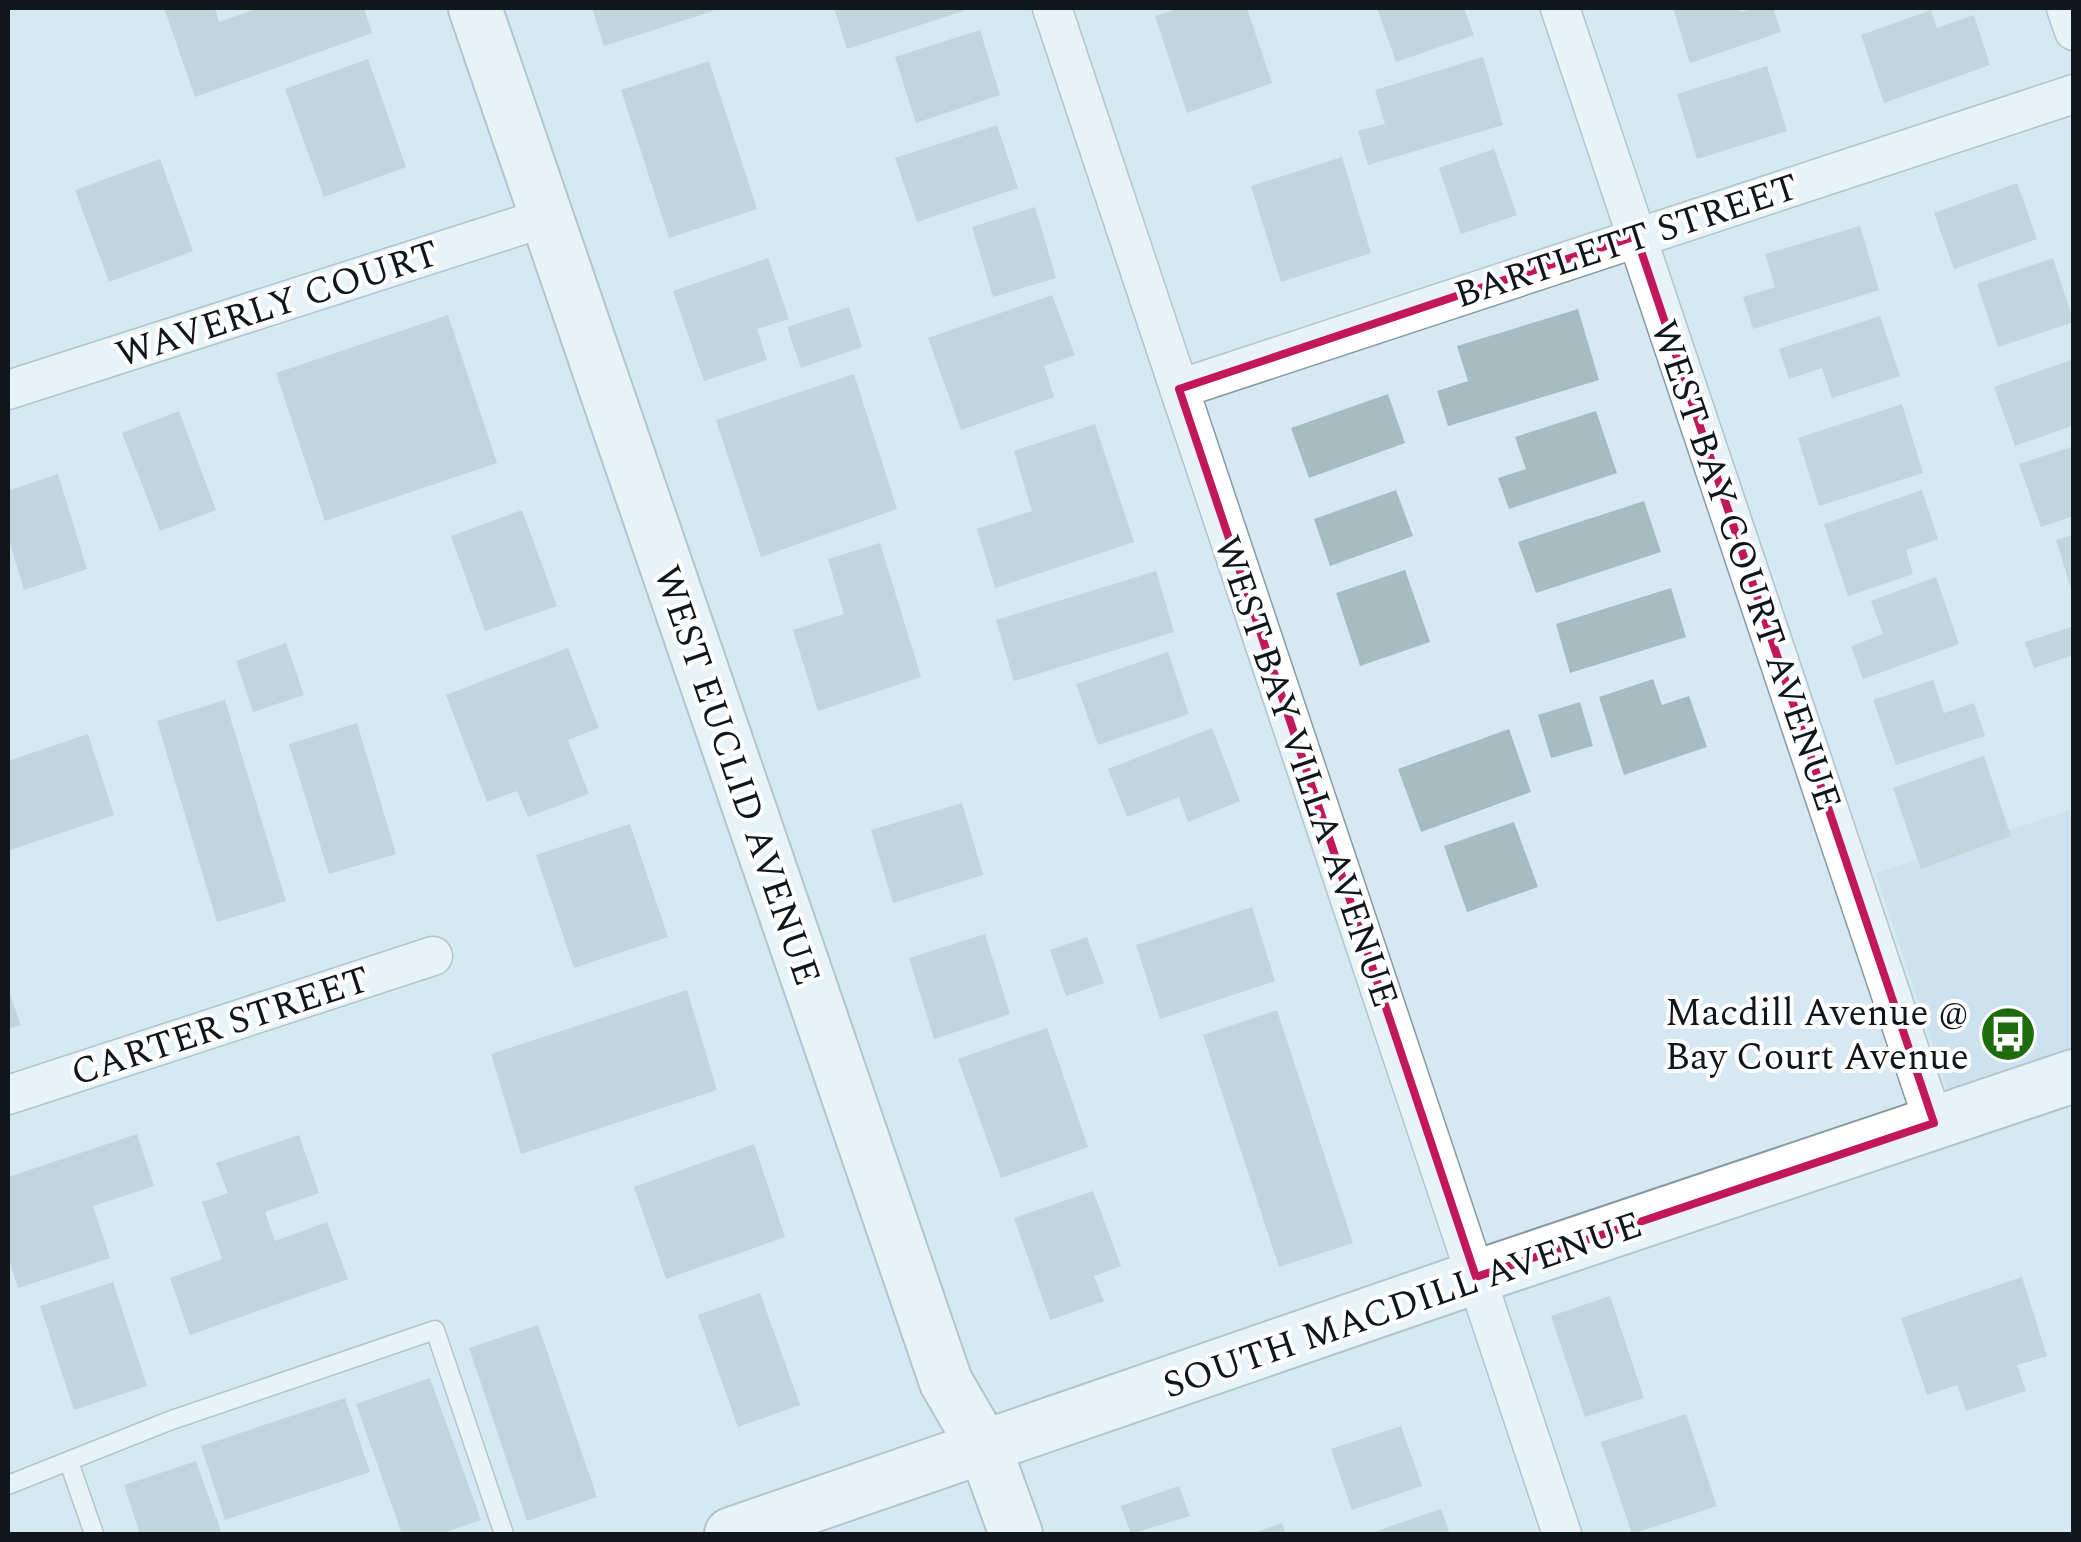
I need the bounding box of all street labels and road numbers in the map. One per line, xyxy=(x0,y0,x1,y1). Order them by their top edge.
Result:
street label: BARTLETT STREET xyxy=(1447,159,1806,325)
street label: WAVERLY COURT xyxy=(109,225,447,384)
street label: WEST BAY COURT AVENUE xyxy=(1634,312,1856,819)
street label: WEST BAY VILLA AVENUE xyxy=(1197,528,1413,1015)
street label: WEST EUCLID AVENUE xyxy=(637,558,835,994)
street label: CARTER STREET xyxy=(64,951,378,1103)
street label: SOUTH MACDILL AVENUE xyxy=(1155,1197,1650,1415)

